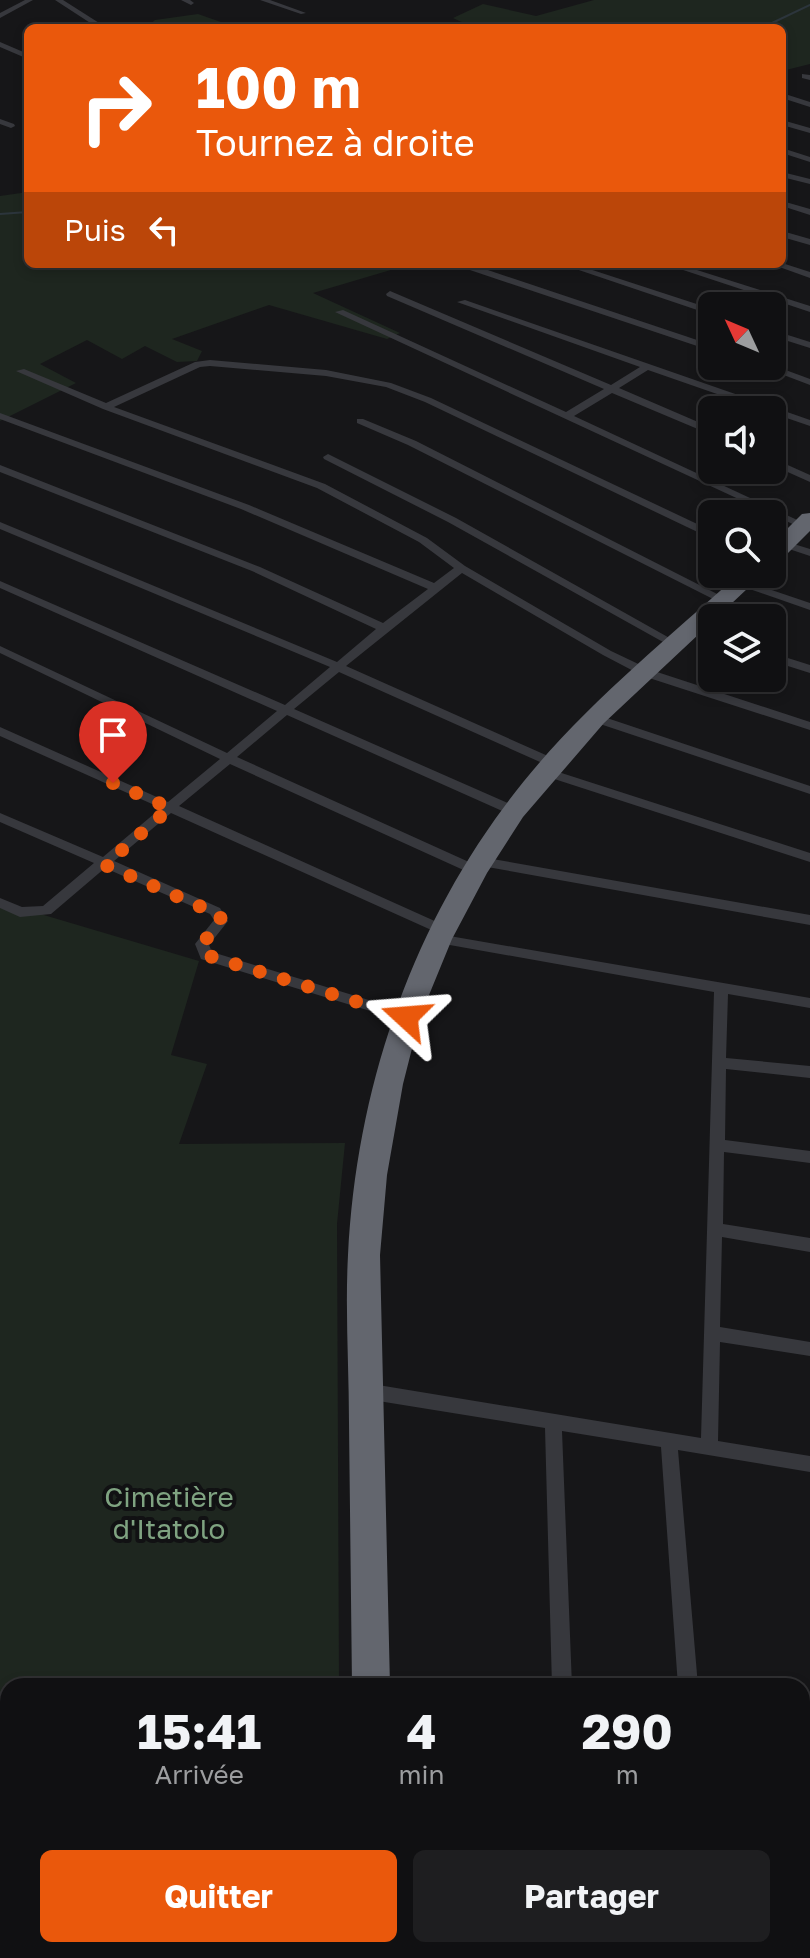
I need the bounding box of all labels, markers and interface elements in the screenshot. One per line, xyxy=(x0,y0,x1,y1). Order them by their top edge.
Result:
text: 100 m xyxy=(196,53,361,120)
icon: right xyxy=(64,56,168,160)
text: Tournez à droite xyxy=(196,121,475,164)
icon: left xyxy=(142,208,186,252)
text: Puis xyxy=(64,212,126,248)
north arrow xyxy=(698,292,786,380)
map controls xyxy=(698,292,786,692)
button: sound xyxy=(698,396,786,484)
button: search xyxy=(698,500,786,588)
button: layers xyxy=(698,604,786,692)
pin xyxy=(79,701,147,783)
icon: arrive xyxy=(91,713,135,757)
position arrow xyxy=(364,975,448,1059)
park label: Cimetière d'Itatolo xyxy=(104,1480,234,1545)
text: 15:41 xyxy=(137,1702,261,1760)
text: 4 xyxy=(407,1702,437,1760)
text: 290 xyxy=(582,1702,673,1760)
text: Arrivée xyxy=(155,1759,244,1790)
text: min xyxy=(399,1759,445,1790)
text: m xyxy=(616,1759,639,1790)
button: Quitter xyxy=(40,1850,397,1942)
button: Partager xyxy=(413,1850,770,1942)

